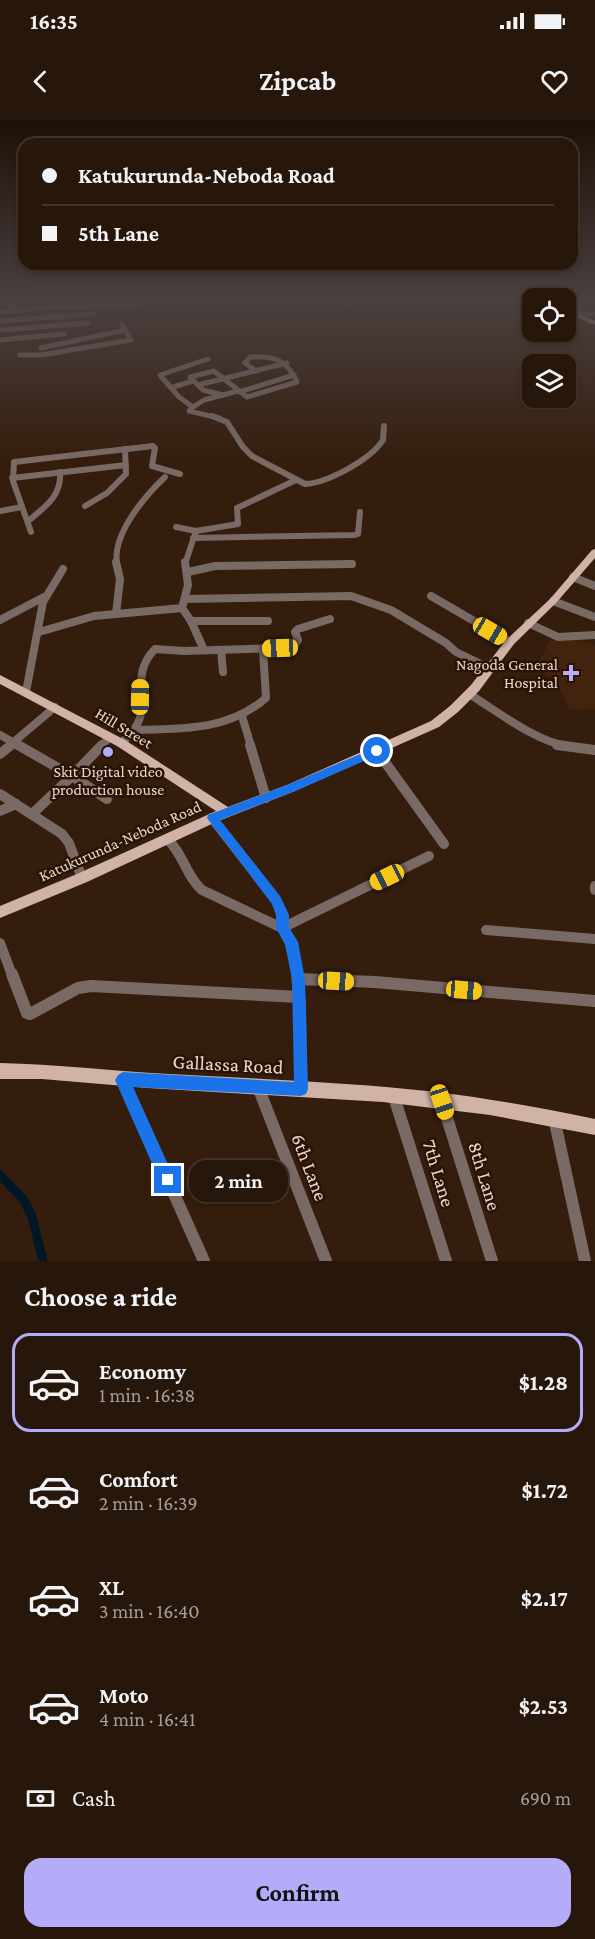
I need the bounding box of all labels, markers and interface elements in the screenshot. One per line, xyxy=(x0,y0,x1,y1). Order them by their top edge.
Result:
text: 16:35 xyxy=(30,9,78,34)
icon: back xyxy=(24,65,57,98)
icon: heart xyxy=(538,65,571,98)
text: Zipcab xyxy=(259,66,336,96)
text: Katukurunda-Neboda Road xyxy=(78,163,335,188)
text: 5th Lane xyxy=(78,221,159,246)
map controls xyxy=(522,288,576,408)
button: locate xyxy=(522,288,576,342)
button: layers xyxy=(522,354,576,408)
car xyxy=(470,614,510,648)
car xyxy=(262,638,298,658)
place label: Nagoda General Hospital xyxy=(456,656,558,692)
marker: Nagoda General Hospital xyxy=(562,664,580,682)
car xyxy=(131,679,149,715)
street label: Hill Street xyxy=(92,704,156,752)
route start xyxy=(363,737,390,764)
marker: Skit Digital video production house xyxy=(101,745,115,759)
place label: Skit Digital video production house xyxy=(52,763,164,799)
street label: Katukurunda-Neboda Road xyxy=(36,797,204,884)
car xyxy=(367,861,407,893)
car xyxy=(318,971,354,991)
car xyxy=(445,979,483,1001)
street label: Gallassa Road xyxy=(172,1050,284,1078)
car xyxy=(428,1082,456,1122)
street label: 6th Lane xyxy=(287,1130,333,1204)
street label: 7th Lane xyxy=(418,1137,460,1209)
street label: 8th Lane xyxy=(464,1139,506,1213)
callout: 2 min xyxy=(189,1159,288,1201)
route end xyxy=(154,1166,181,1193)
text: 2 min xyxy=(214,1170,263,1192)
text: Choose a ride xyxy=(24,1282,177,1312)
icon: car xyxy=(27,1356,81,1410)
text: Economy xyxy=(99,1359,186,1384)
text: $1.28 xyxy=(519,1370,568,1395)
text: 1 min · 16:38 xyxy=(99,1384,195,1406)
icon: car xyxy=(27,1464,81,1518)
text: Comfort xyxy=(99,1467,177,1492)
text: $1.72 xyxy=(521,1478,568,1503)
text: 2 min · 16:39 xyxy=(99,1492,198,1514)
icon: car xyxy=(27,1572,81,1626)
text: XL xyxy=(99,1575,124,1600)
text: $2.17 xyxy=(521,1586,568,1611)
text: 3 min · 16:40 xyxy=(99,1600,200,1622)
icon: car xyxy=(27,1680,81,1734)
text: Moto xyxy=(99,1683,149,1708)
text: $2.53 xyxy=(519,1694,568,1719)
text: 4 min · 16:41 xyxy=(99,1708,196,1730)
icon: cash xyxy=(24,1782,57,1815)
text: Cash xyxy=(72,1786,116,1811)
text: 690 m xyxy=(520,1787,571,1809)
button: Confirm xyxy=(24,1858,571,1927)

